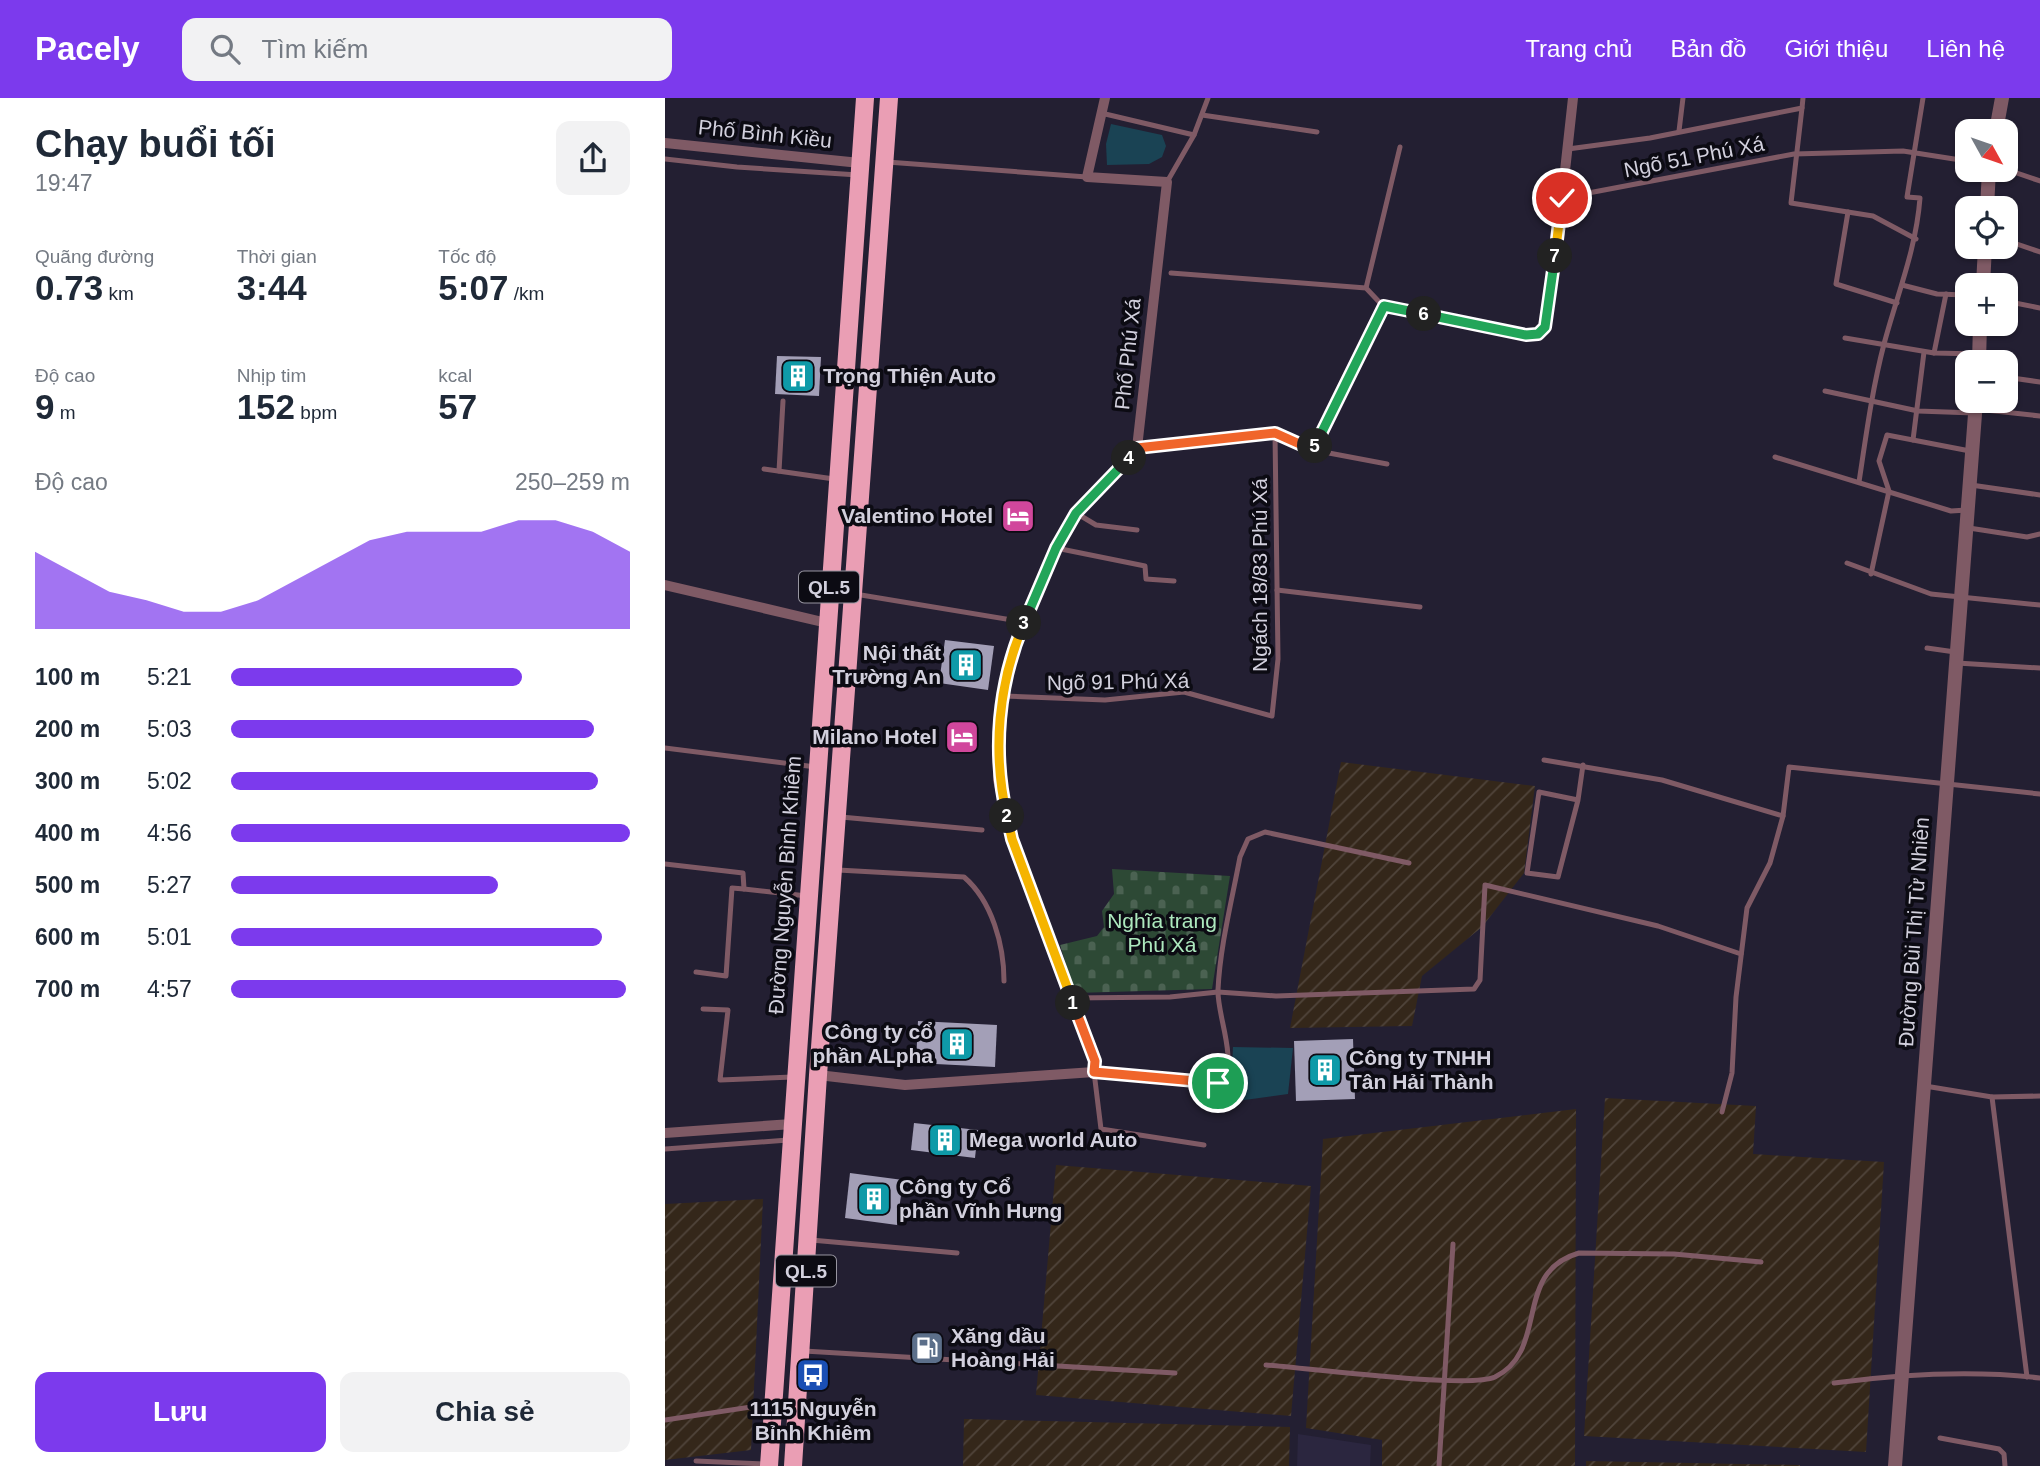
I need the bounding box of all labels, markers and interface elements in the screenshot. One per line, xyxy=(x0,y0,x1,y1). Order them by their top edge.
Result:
search box xyxy=(182,18,672,81)
text: Pacely xyxy=(35,30,140,67)
icon: search xyxy=(206,30,244,68)
text: Tìm kiếm xyxy=(262,34,368,64)
text: Trang chủ xyxy=(1525,35,1632,62)
text: Bản đồ xyxy=(1670,35,1746,62)
text: Giới thiệu xyxy=(1784,35,1888,62)
text: Liên hệ xyxy=(1926,35,2005,62)
street label: Phố Bình Kiều xyxy=(697,115,833,152)
north arrow xyxy=(1955,119,2018,182)
map controls xyxy=(1955,119,2018,413)
button: share xyxy=(556,121,630,195)
text: Chạy buổi tối xyxy=(35,123,276,165)
street label: Ngõ 51 Phú Xá xyxy=(1622,132,1766,181)
pin xyxy=(1532,168,1592,228)
text: 19:47 xyxy=(35,170,93,196)
icon: check xyxy=(1543,179,1581,217)
button: locate xyxy=(1955,196,2018,259)
pin: 7 xyxy=(1537,238,1573,274)
text: 7 xyxy=(1549,245,1560,266)
text: Quãng đường xyxy=(35,246,154,267)
text: Thời gian xyxy=(237,246,317,267)
text: Tốc độ xyxy=(438,246,496,267)
text: 0.73 xyxy=(35,268,103,307)
text: 3:44 xyxy=(237,268,307,307)
text: 5:07 xyxy=(438,268,508,307)
button: + xyxy=(1955,273,2018,336)
text: km xyxy=(103,283,134,304)
text: /km xyxy=(508,283,544,304)
pin: 6 xyxy=(1407,296,1441,332)
street label: Phố Phú Xá xyxy=(1110,297,1145,411)
text: 6 xyxy=(1418,303,1429,324)
button: − xyxy=(1955,350,2018,413)
building icon: Trọng Thiện Auto xyxy=(779,357,817,395)
place label: Trọng Thiện Auto xyxy=(823,364,996,387)
text: Độ cao xyxy=(35,365,95,386)
text: Nhịp tim xyxy=(237,365,306,386)
text: kcal xyxy=(438,365,472,386)
text: 9 xyxy=(35,387,54,426)
text: 152 xyxy=(237,387,295,426)
text: 57 xyxy=(438,387,477,426)
text: m xyxy=(54,402,76,423)
text: bpm xyxy=(295,402,337,423)
pin: 5 xyxy=(1297,428,1333,464)
text: 5 xyxy=(1309,435,1320,456)
pin: 4 xyxy=(1112,440,1147,476)
text: 4 xyxy=(1123,447,1134,468)
text: Độ cao xyxy=(35,469,108,495)
text: 250–259 m xyxy=(515,469,630,495)
street label: Ngách 18/83 Phú Xá xyxy=(1248,478,1271,672)
hotel icon: Valentino Hotel xyxy=(999,497,1037,535)
place label: Valentino Hotel xyxy=(841,504,993,527)
road number: QL.5 xyxy=(799,572,859,602)
pin: 3 xyxy=(1007,606,1041,640)
text: 3 xyxy=(1018,612,1029,633)
place label: Nội thất Trường An xyxy=(832,641,941,688)
building icon: Nội thất Trường An xyxy=(947,646,985,684)
text: 100 m xyxy=(35,664,100,690)
text: 5:21 xyxy=(147,664,192,690)
street label: Ngõ 91 Phú Xá xyxy=(1047,669,1190,694)
text: 200 m xyxy=(35,716,100,742)
text: 5:03 xyxy=(147,716,192,742)
hotel icon: Milano Hotel xyxy=(943,718,981,756)
place label: Milano Hotel xyxy=(812,725,937,748)
street label: Đường Nguyễn Bình Khiêm xyxy=(764,755,805,1015)
text: 300 m xyxy=(35,768,100,794)
text: 5:02 xyxy=(147,768,192,794)
pin: 2 xyxy=(989,798,1025,834)
text: 2 xyxy=(1001,805,1012,826)
street label: Đường Bùi Thị Từ Nhiên xyxy=(1894,816,1933,1048)
text: 400 m xyxy=(35,820,100,846)
text: 4:56 xyxy=(147,820,192,846)
text: 500 m xyxy=(35,872,100,898)
text: 5:27 xyxy=(147,872,192,898)
park label: Nghĩa trang Phú Xá xyxy=(1107,909,1217,956)
text: 600 m xyxy=(35,924,100,950)
text: 5:01 xyxy=(147,924,192,950)
text: 700 m xyxy=(35,976,100,1002)
text: 4:57 xyxy=(147,976,192,1002)
pin: 1 xyxy=(1055,986,1091,1020)
text: 1 xyxy=(1067,992,1078,1013)
place label: Công ty cổ phần ALpha xyxy=(812,1020,933,1067)
building icon: Công ty cổ phần ALpha xyxy=(938,1025,976,1063)
place label: Công ty TNHH Tân Hải Thành xyxy=(1349,1046,1494,1093)
building icon: Công ty TNHH Tân Hải Thành xyxy=(1306,1051,1344,1089)
pin xyxy=(1188,1053,1248,1113)
icon: arrive xyxy=(1199,1064,1237,1102)
building icon: Mega world Auto xyxy=(926,1121,964,1159)
place label: Mega world Auto xyxy=(969,1128,1137,1151)
place label: Công ty Cổ phần Vĩnh Hưng xyxy=(899,1175,1062,1222)
building icon: Công ty Cổ phần Vĩnh Hưng xyxy=(855,1180,893,1218)
road number: QL.5 xyxy=(776,1256,836,1287)
place label: Xăng dầu Hoàng Hải xyxy=(951,1324,1055,1371)
fuel station icon: Xăng dầu Hoàng Hải xyxy=(908,1329,946,1367)
bus stop icon: 1115 Nguyễn Bỉnh Khiêm xyxy=(794,1356,832,1394)
button: Lưu xyxy=(35,1372,326,1452)
button: Chia sẻ xyxy=(340,1372,630,1452)
place label: 1115 Nguyễn Bỉnh Khiêm xyxy=(749,1397,877,1444)

